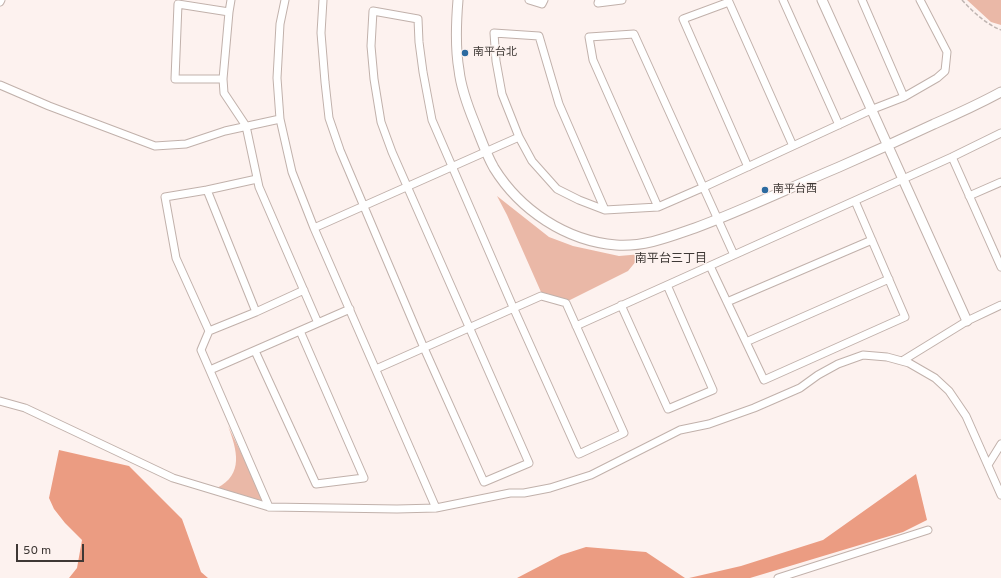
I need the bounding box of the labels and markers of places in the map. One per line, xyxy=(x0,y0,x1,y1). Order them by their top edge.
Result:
place label: 南平台北 xyxy=(473,46,517,60)
marker: 南平台北 xyxy=(460,48,470,58)
place label: 南平台西 xyxy=(773,183,817,197)
marker: 南平台西 xyxy=(760,185,770,195)

